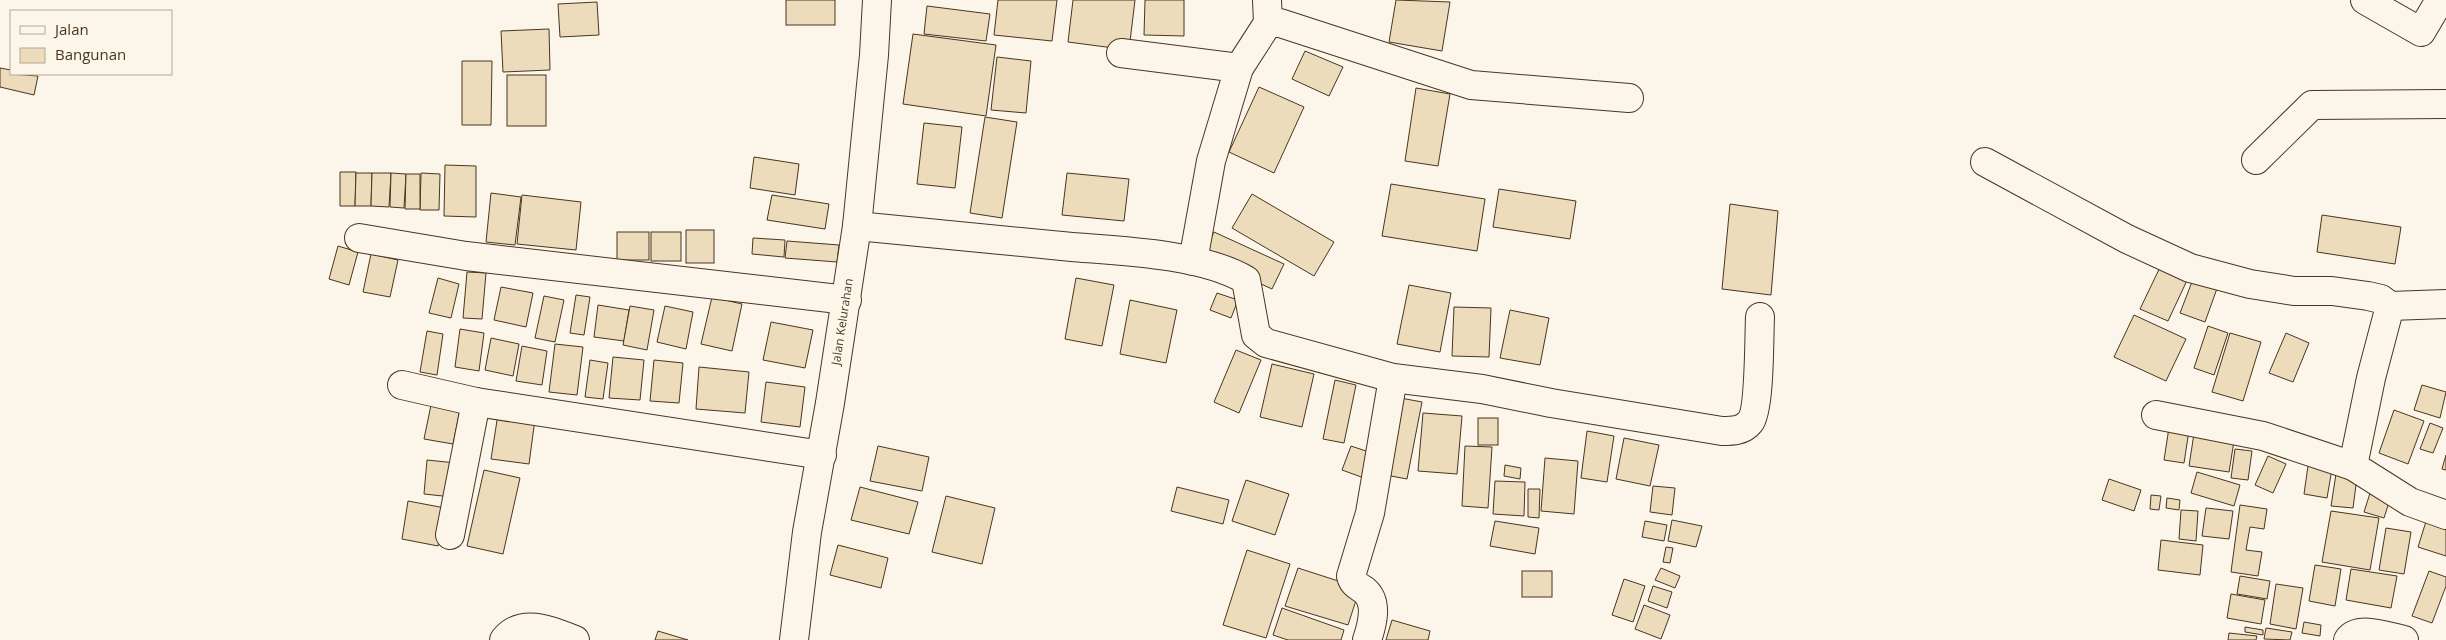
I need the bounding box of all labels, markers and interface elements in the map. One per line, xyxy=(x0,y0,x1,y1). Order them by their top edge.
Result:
legend xyxy=(10,10,172,75)
text: Jalan xyxy=(53,19,89,39)
text: Bangunan xyxy=(55,44,126,64)
street label: Jalan Kelurahan xyxy=(827,277,857,367)

